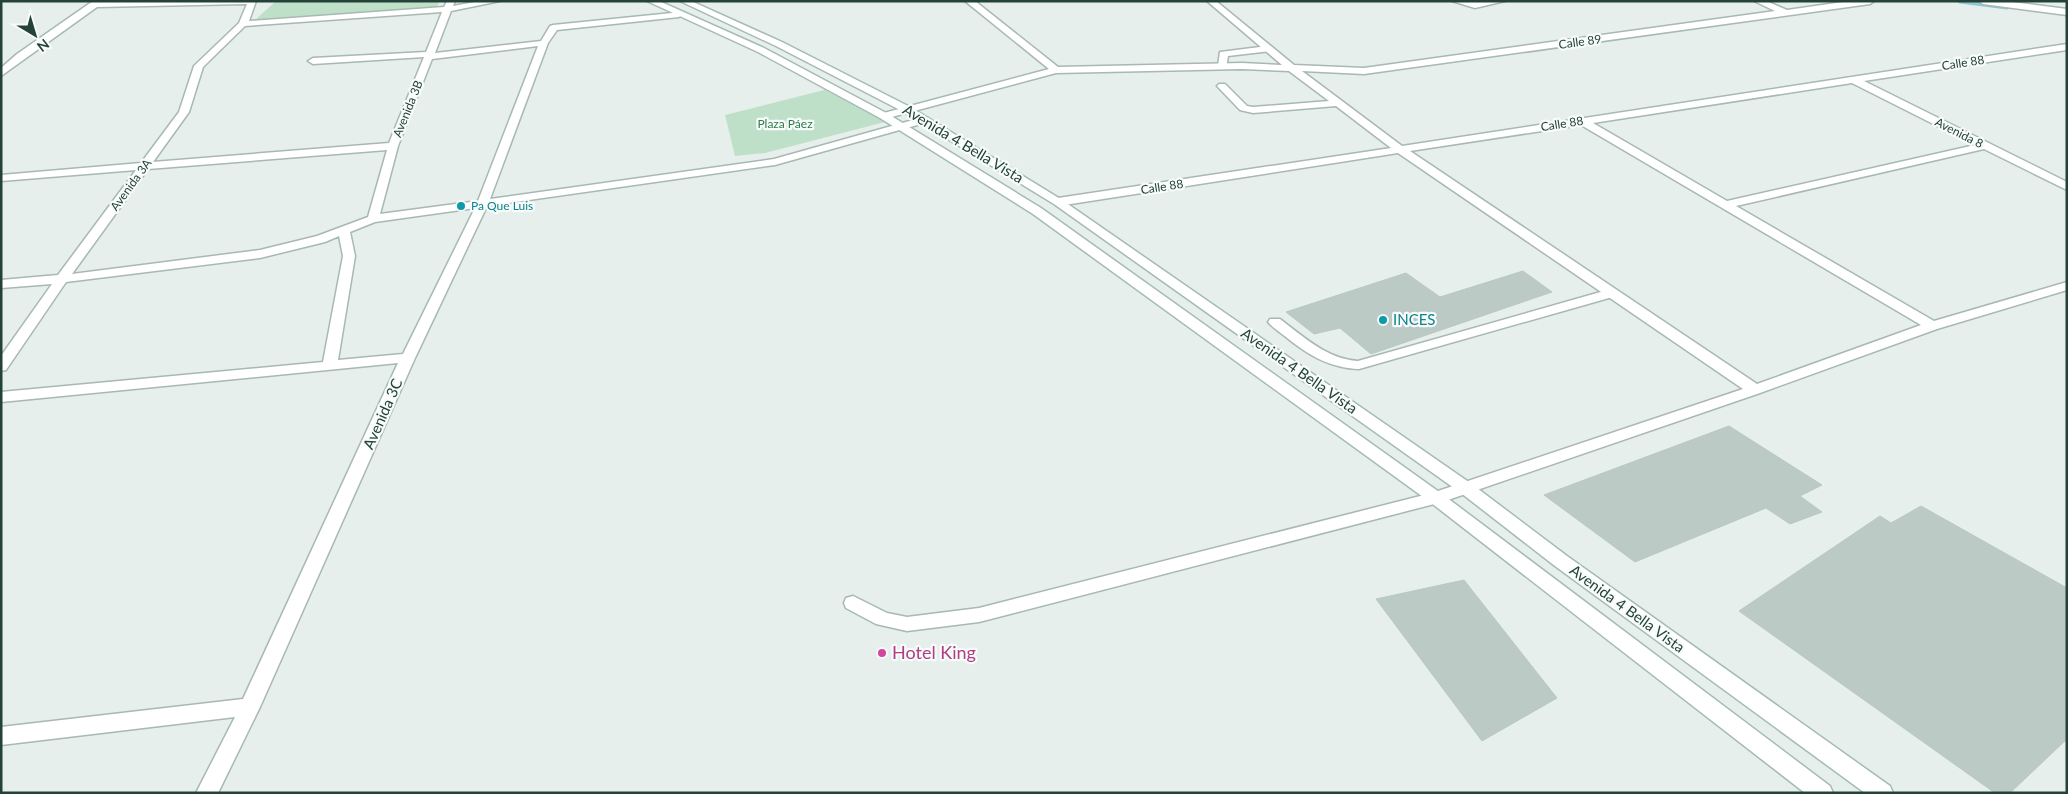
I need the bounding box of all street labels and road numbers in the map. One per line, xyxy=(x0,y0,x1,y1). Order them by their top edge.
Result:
street label: Calle 89 xyxy=(1558,31,1602,52)
street label: Calle 88 xyxy=(1941,52,1985,73)
street label: Avenida 3B xyxy=(389,78,426,139)
street label: Avenida 4 Bella Vista xyxy=(900,100,1027,186)
street label: Calle 88 xyxy=(1540,113,1584,134)
street label: Avenida 8 xyxy=(1933,114,1986,151)
street label: Avenida 3A xyxy=(107,155,155,214)
street label: Calle 88 xyxy=(1140,176,1184,197)
street label: Avenida 4 Bella Vista xyxy=(1238,323,1361,417)
street label: Avenida 3C xyxy=(359,375,406,452)
street label: Avenida 4 Bella Vista xyxy=(1567,560,1689,656)

